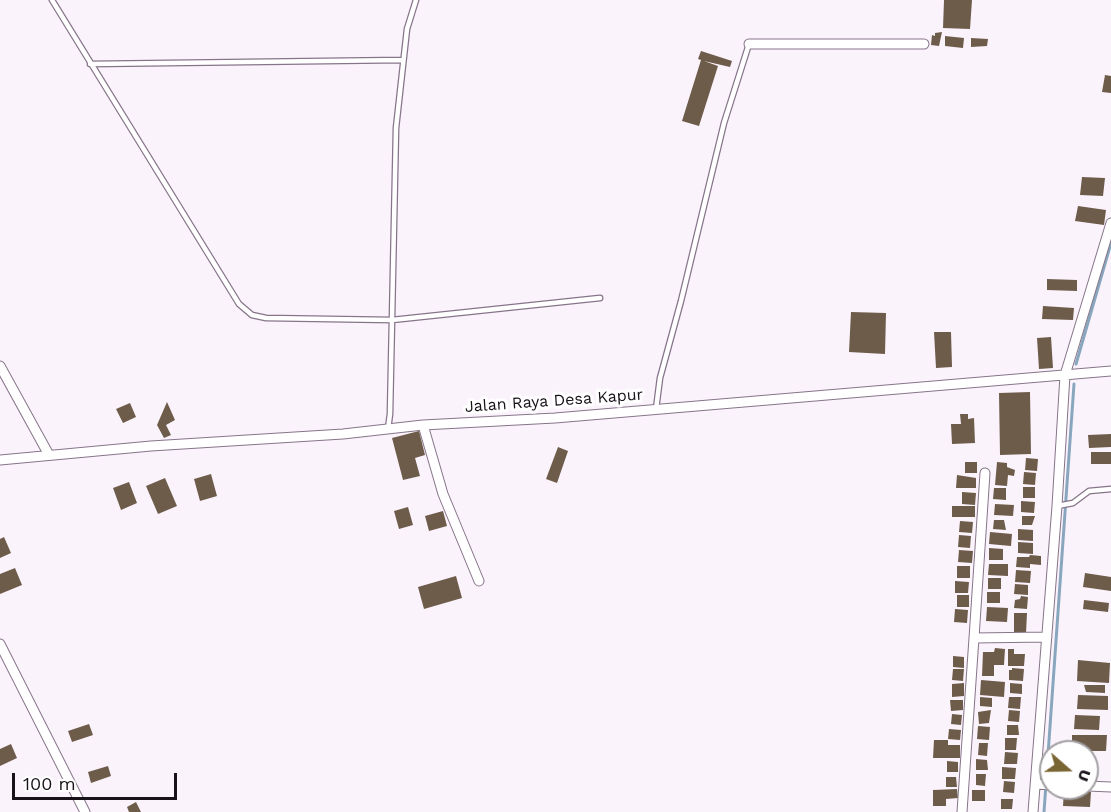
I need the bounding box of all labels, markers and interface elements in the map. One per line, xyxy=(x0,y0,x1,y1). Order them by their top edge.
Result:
street label: Jalan Raya Desa Kapur xyxy=(464,385,644,417)
north arrow xyxy=(1039,740,1099,800)
scale bar xyxy=(15,761,180,799)
text: U xyxy=(1074,767,1095,784)
text: 100 m xyxy=(23,773,76,794)

